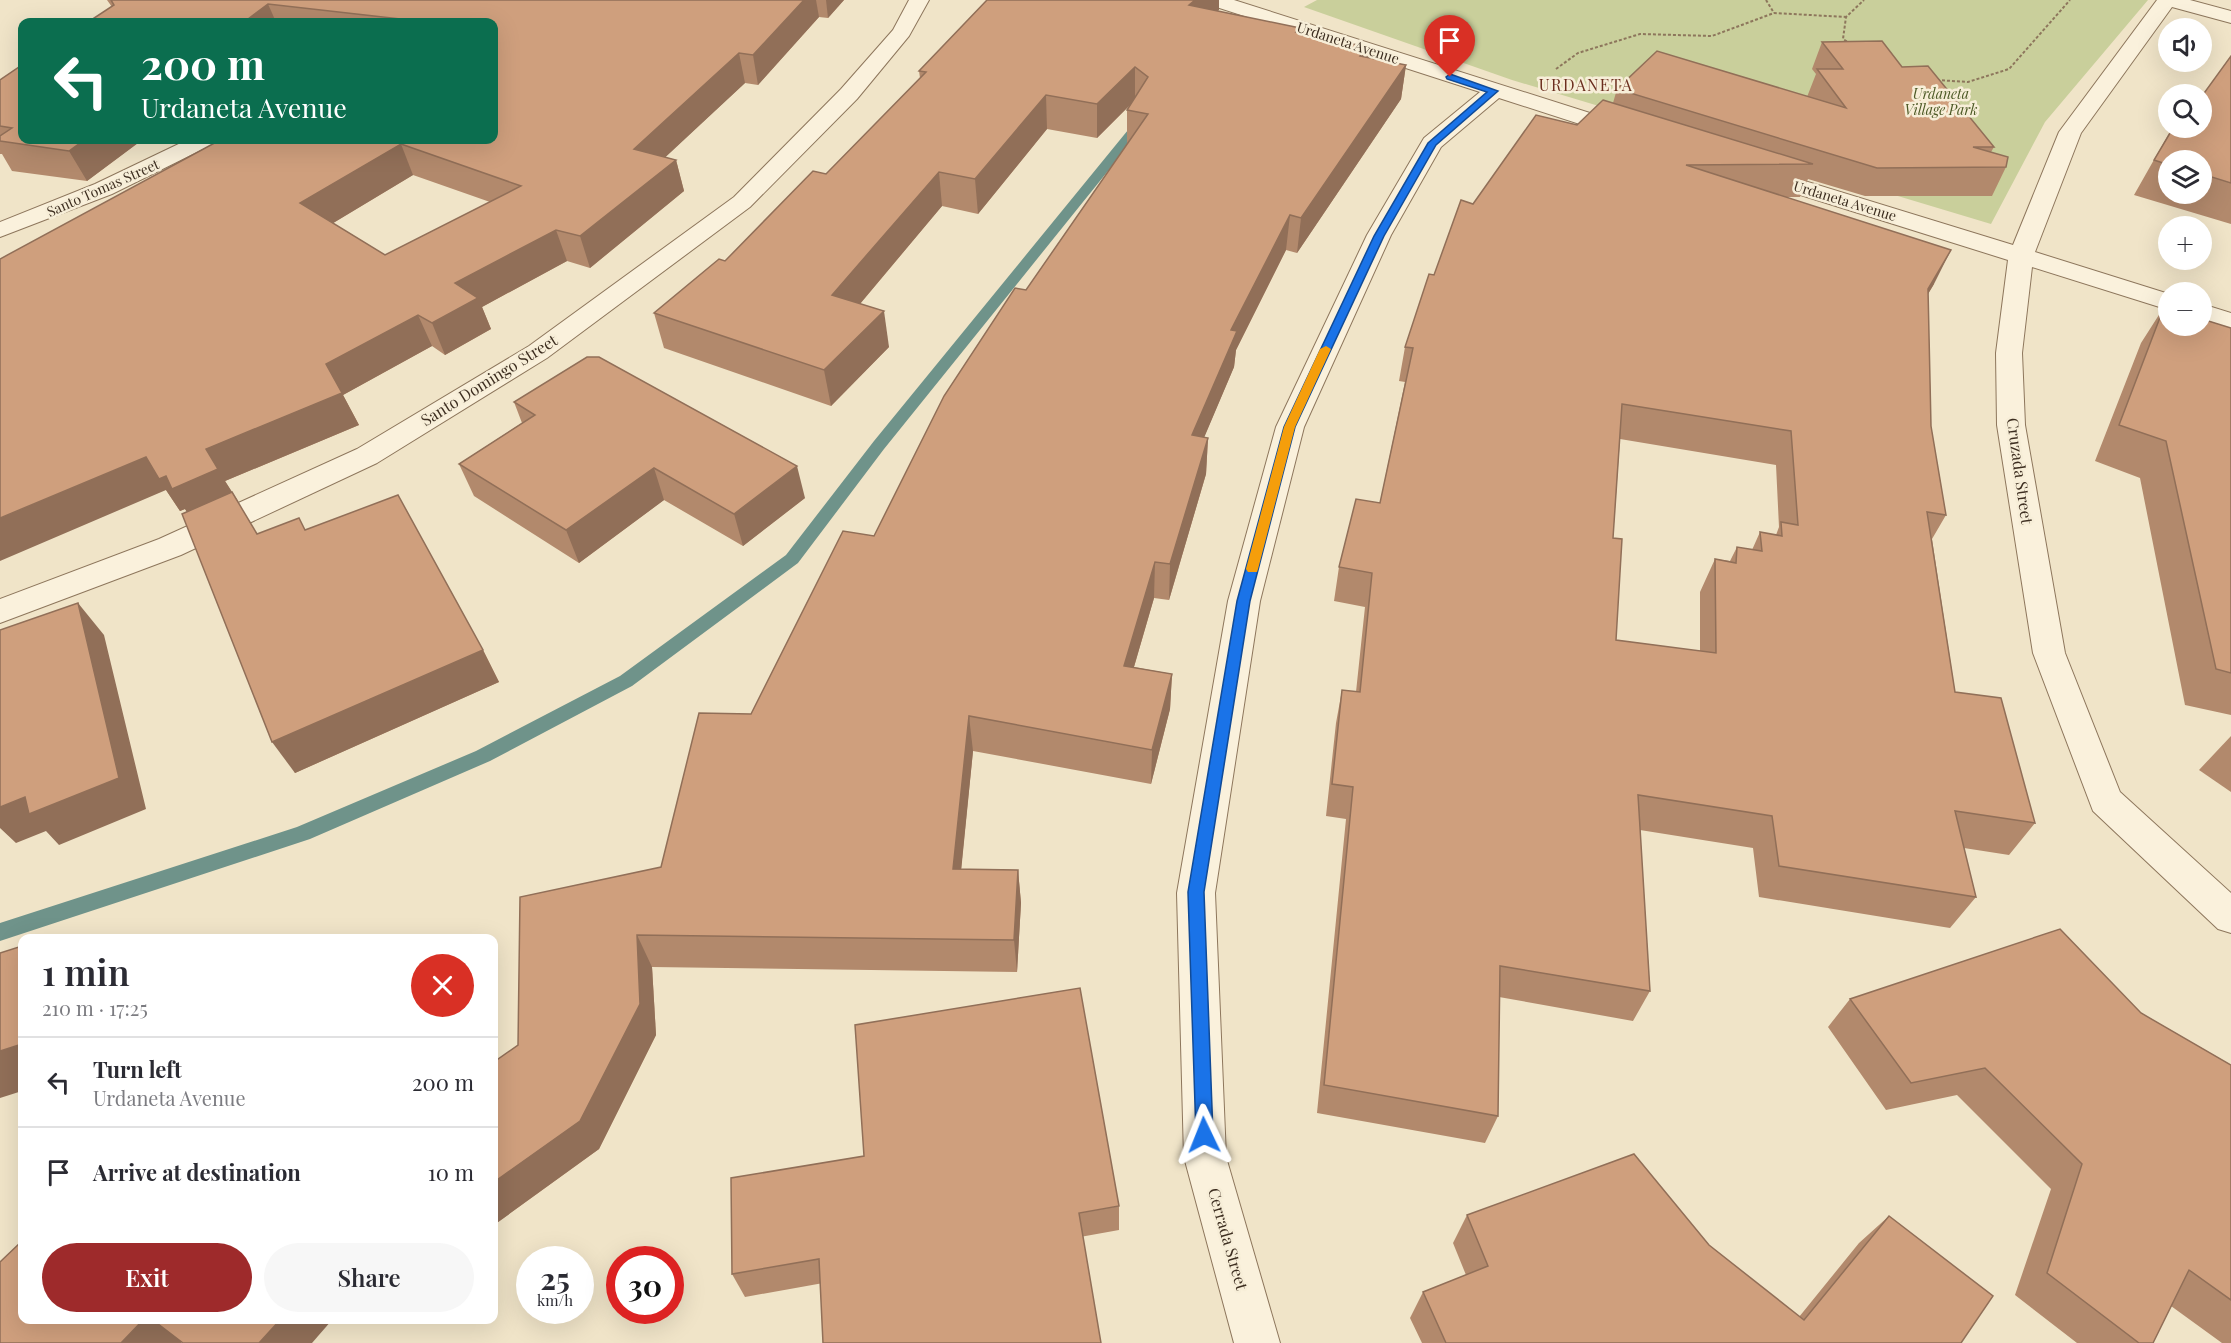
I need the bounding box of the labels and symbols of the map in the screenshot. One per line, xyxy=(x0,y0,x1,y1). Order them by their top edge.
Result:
pin xyxy=(1424,15,1475,77)
street label: Urdaneta Avenue xyxy=(1294,17,1402,68)
district label: URDANETA xyxy=(1539,74,1633,95)
park label: Urdaneta Village Park xyxy=(1905,84,1977,119)
street label: Santo Tomas Street xyxy=(44,154,163,221)
street label: Urdaneta Avenue xyxy=(1791,176,1899,225)
street label: Santo Domingo Street xyxy=(417,329,561,430)
street label: Cruzada Street xyxy=(2003,416,2038,526)
position arrow xyxy=(1172,1103,1236,1167)
street label: Cerrada Street xyxy=(1204,1185,1253,1293)
speed limit sign: 30 xyxy=(606,1246,684,1324)

